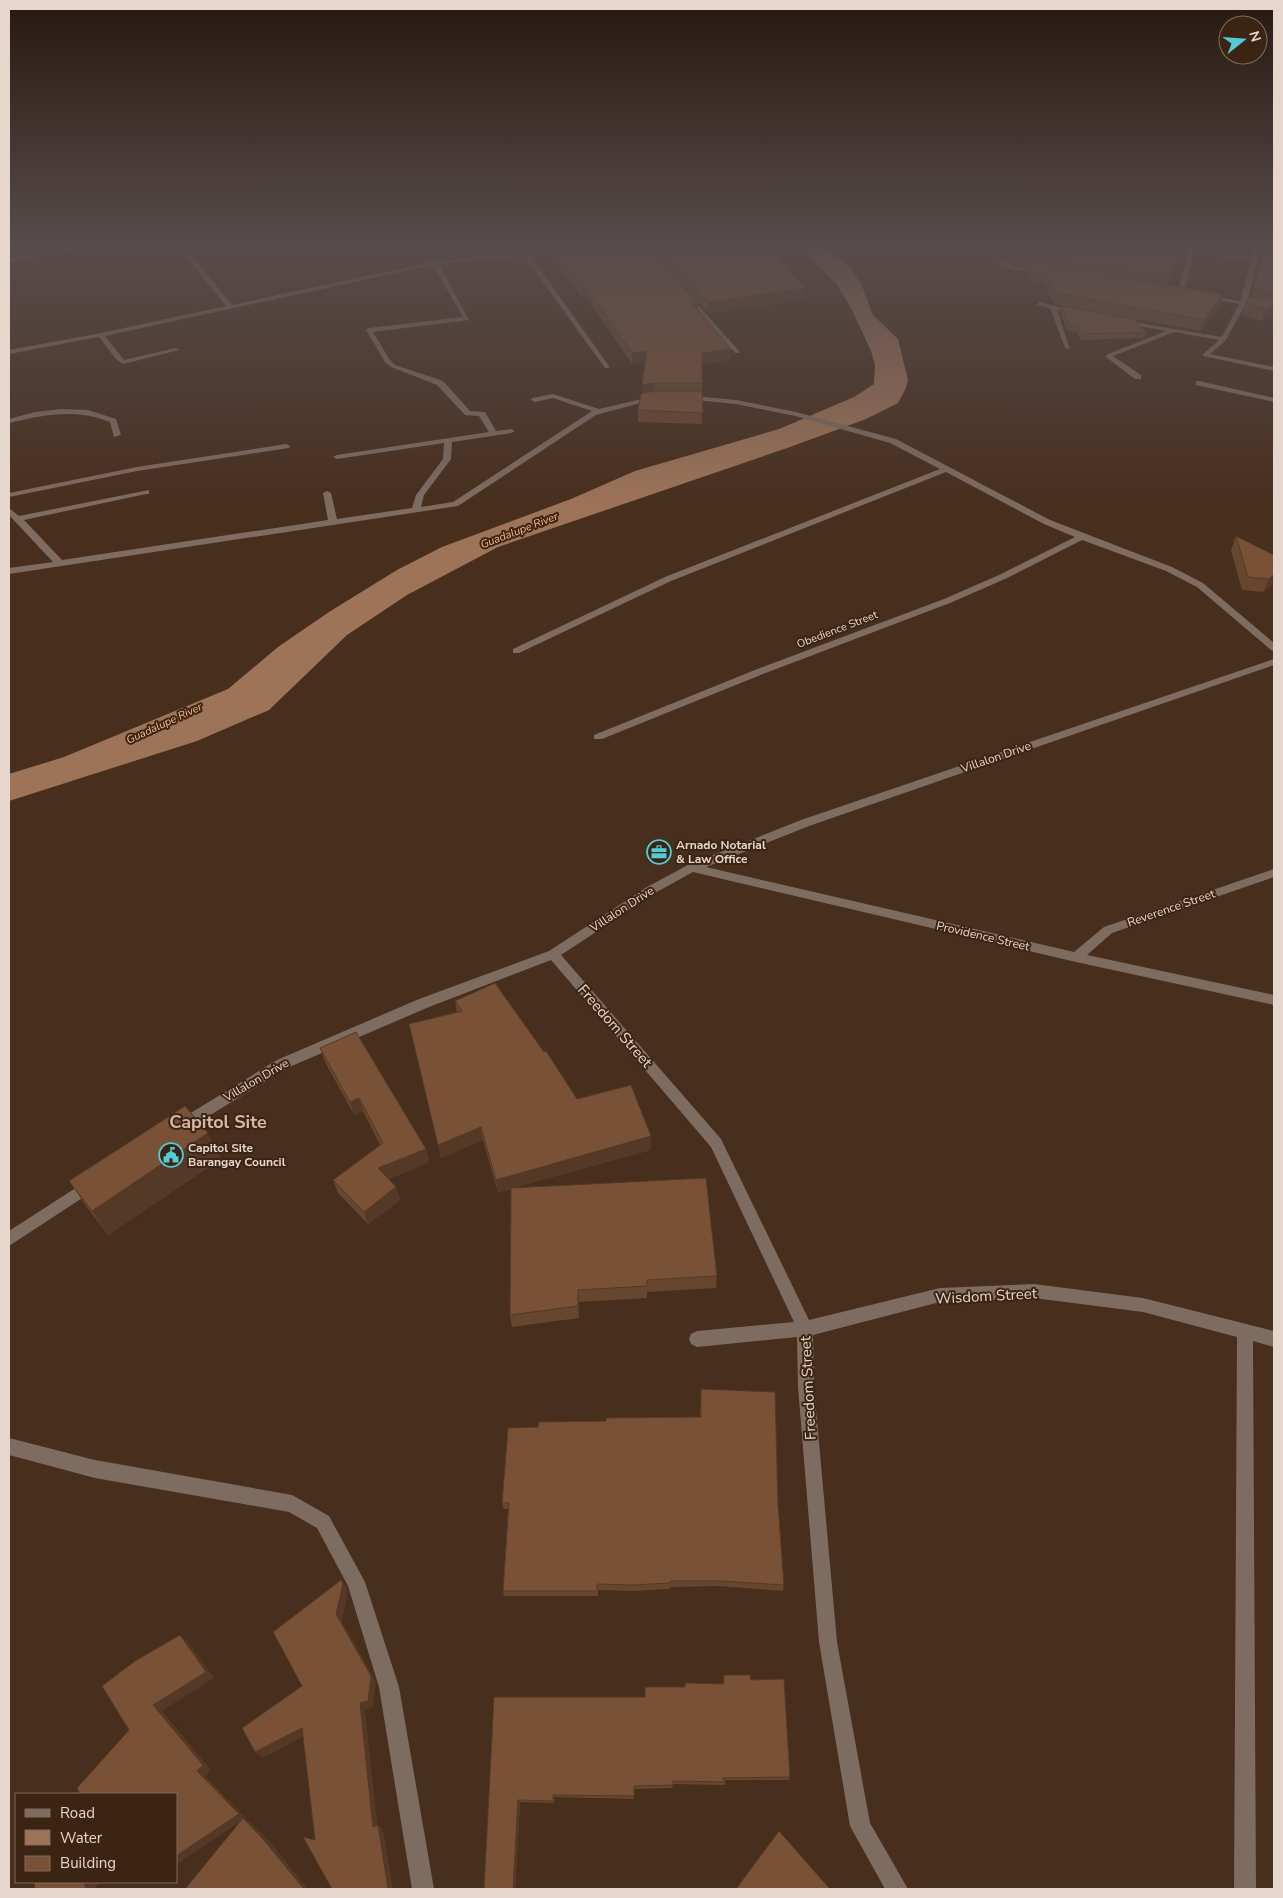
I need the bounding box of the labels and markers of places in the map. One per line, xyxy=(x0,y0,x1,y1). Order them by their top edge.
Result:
place label: Arnado Notarial & Law Office xyxy=(676,837,766,867)
office icon: Arnado Notarial & Law Office xyxy=(646,839,672,865)
place label: Capitol Site Barangay Council xyxy=(188,1140,286,1170)
public building icon: Capitol Site Barangay Council xyxy=(158,1142,184,1168)

